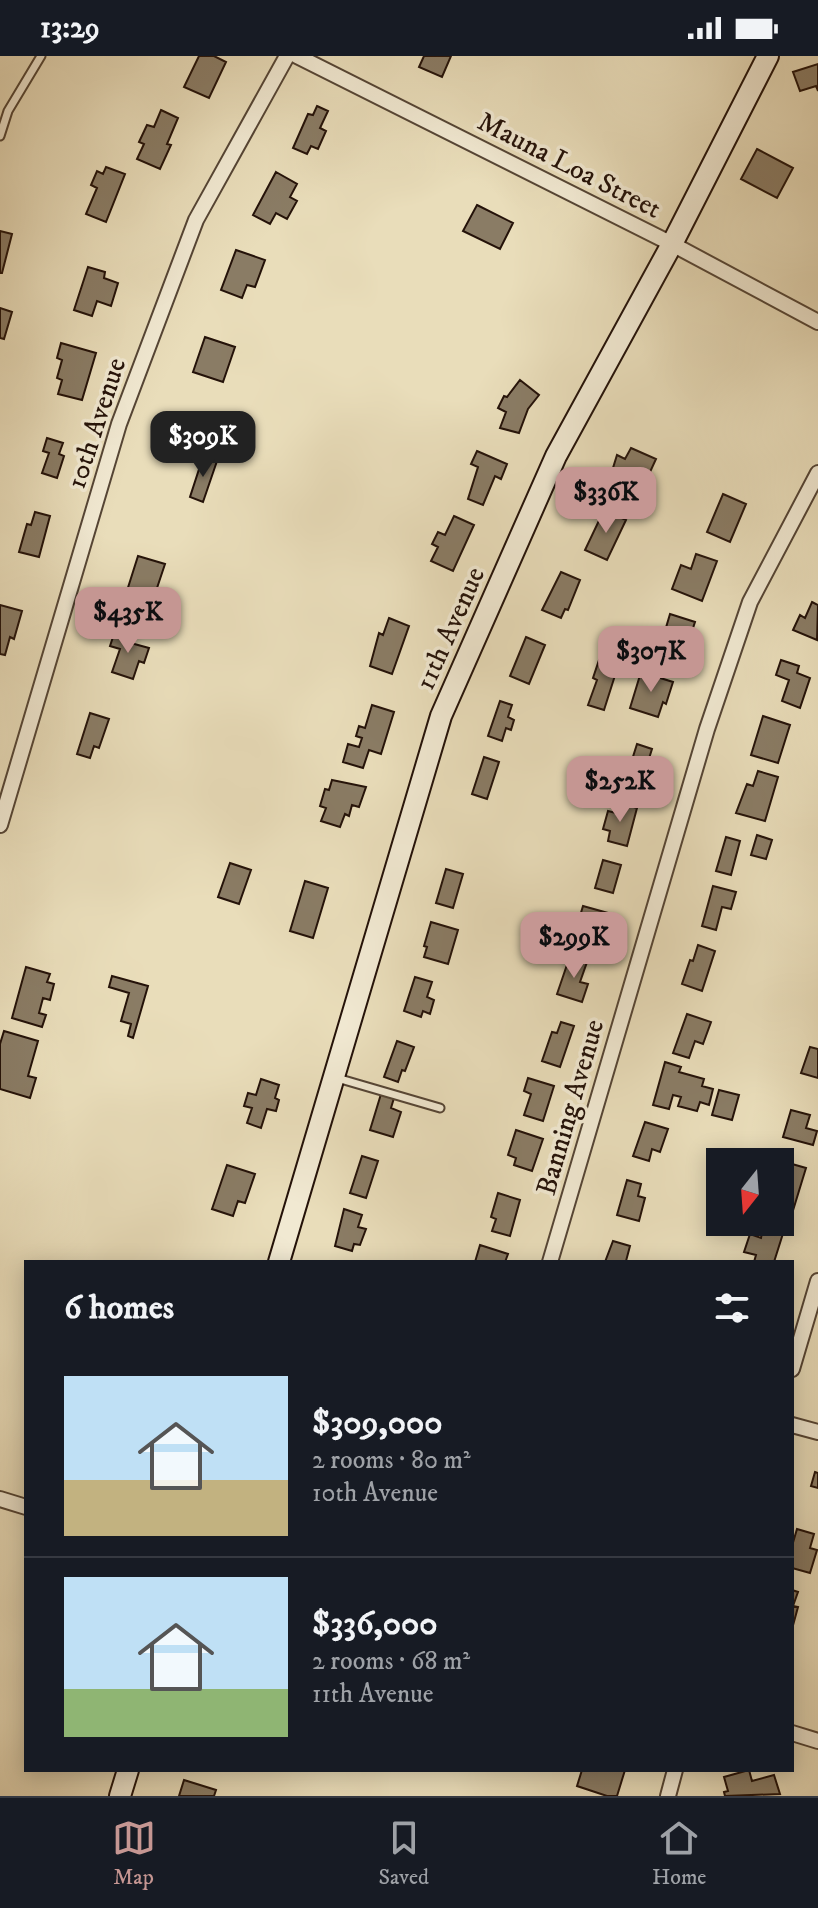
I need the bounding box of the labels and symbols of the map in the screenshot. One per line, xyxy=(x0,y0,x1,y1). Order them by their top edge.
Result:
street label: Mauna Loa Street xyxy=(472,104,667,227)
street label: 10th Avenue xyxy=(59,354,134,493)
pin: $309K xyxy=(147,411,259,479)
pin: $336K xyxy=(550,467,662,535)
street label: 11th Avenue xyxy=(408,562,493,696)
pin: $435K xyxy=(72,587,184,655)
pin: $307K xyxy=(595,626,707,694)
pin: $252K xyxy=(564,756,676,824)
pin: $299K xyxy=(518,912,630,980)
street label: Banning Avenue xyxy=(529,1016,612,1199)
north arrow xyxy=(706,1148,794,1236)

